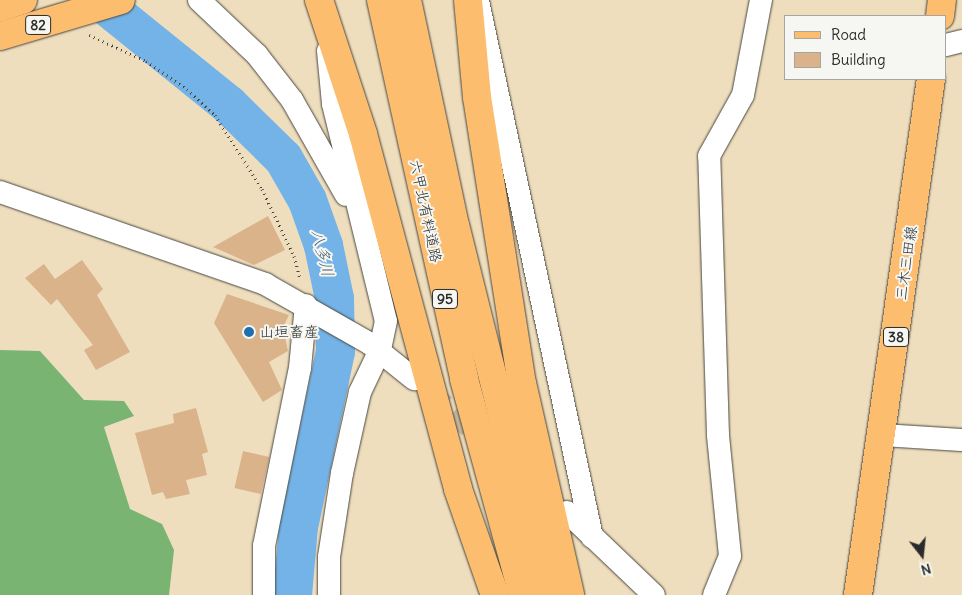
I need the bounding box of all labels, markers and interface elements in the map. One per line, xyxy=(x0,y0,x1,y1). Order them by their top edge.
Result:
road number: 82 xyxy=(24,14,52,36)
legend xyxy=(784,15,947,80)
text: Road xyxy=(831,25,866,44)
text: Building xyxy=(831,50,886,69)
street label: 六甲北有料道路 xyxy=(406,158,446,264)
street label: 三木三田線 xyxy=(892,225,920,301)
water label: 八多川 xyxy=(308,227,338,279)
road number: 95 xyxy=(431,288,459,310)
place label: 山垣畜産 xyxy=(259,323,319,341)
marker: 山垣畜産 xyxy=(243,326,255,338)
road number: 38 xyxy=(882,326,910,348)
north arrow xyxy=(897,530,947,580)
text: N xyxy=(919,559,933,579)

